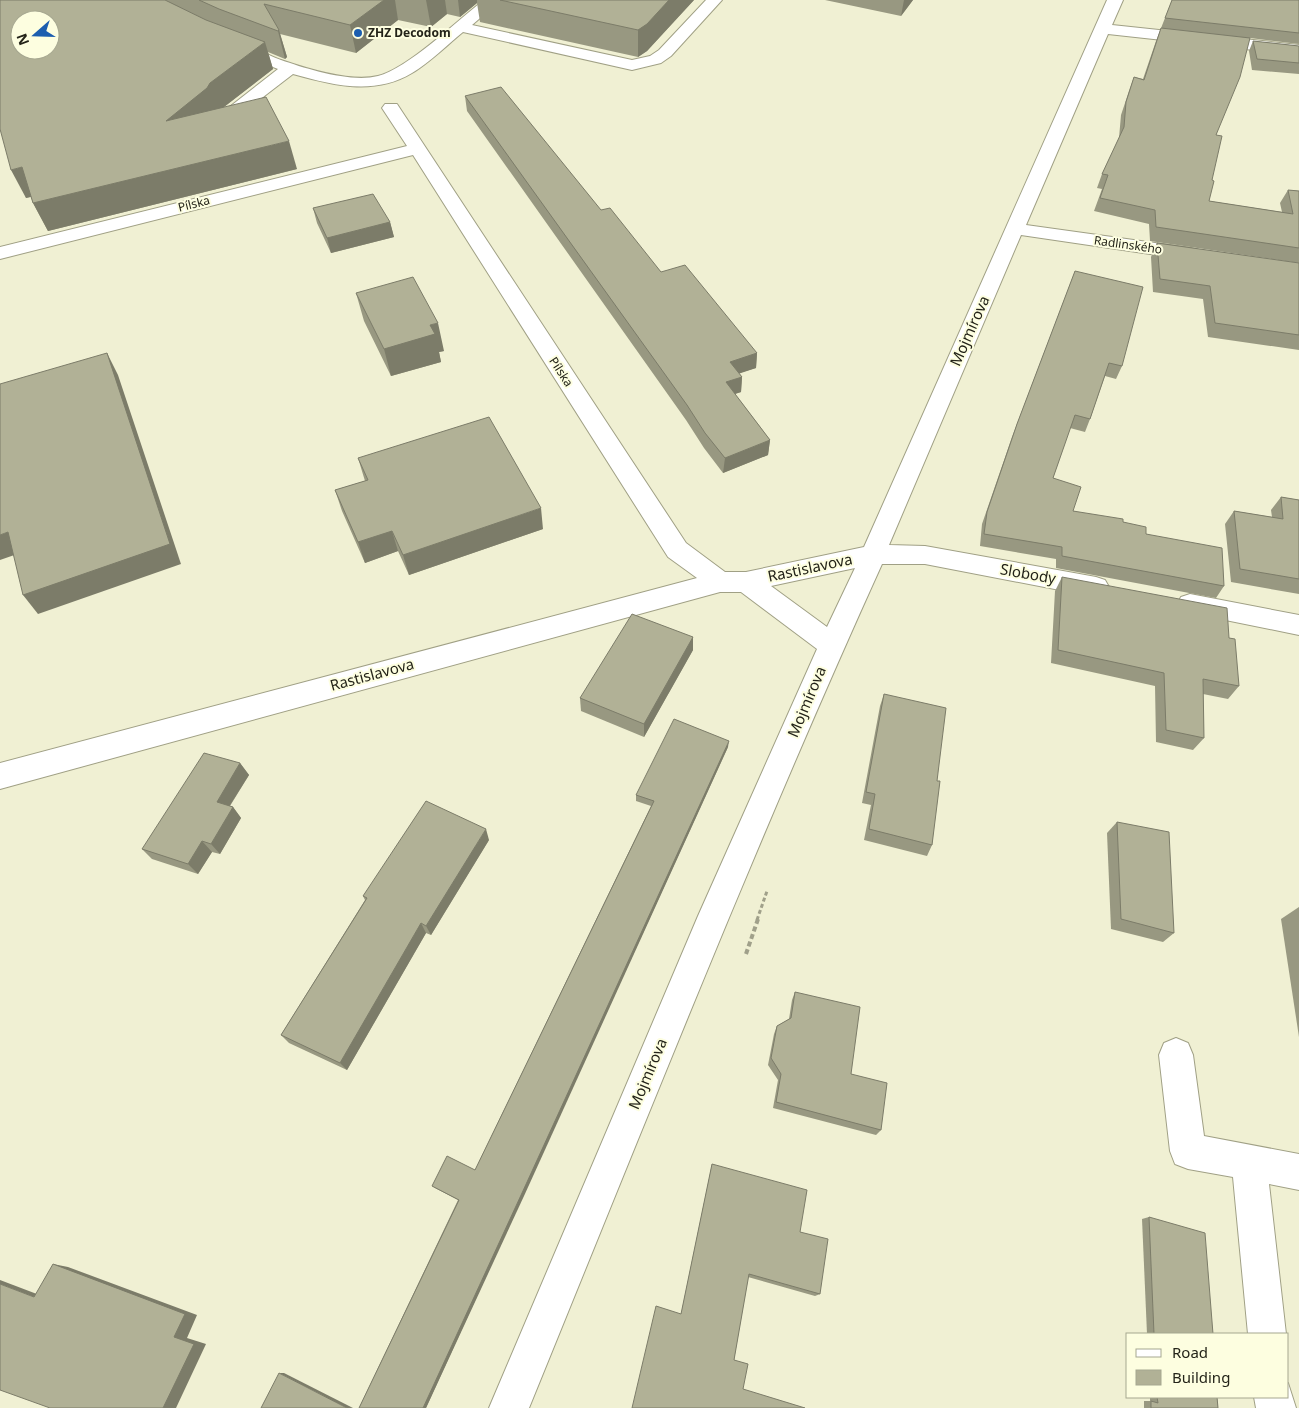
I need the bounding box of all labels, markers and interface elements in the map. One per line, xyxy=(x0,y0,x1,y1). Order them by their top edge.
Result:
north arrow xyxy=(10,10,60,60)
place label: ZHZ Decodom xyxy=(368,24,451,41)
marker: ZHZ Decodom xyxy=(352,27,364,39)
text: N xyxy=(11,31,33,48)
street label: Pílska xyxy=(176,191,212,216)
street label: Radlinského xyxy=(1093,231,1163,258)
street label: Mojmírova xyxy=(945,292,994,369)
street label: Pílska xyxy=(545,354,577,390)
street label: Rastislavova xyxy=(766,548,854,586)
street label: Slobody xyxy=(999,558,1058,588)
street label: Rastislavova xyxy=(328,653,416,695)
street label: Mojmírova xyxy=(782,663,830,740)
street label: Mojmírova xyxy=(623,1035,671,1112)
legend xyxy=(1126,1333,1289,1398)
text: Road xyxy=(1172,1342,1208,1362)
text: Building xyxy=(1172,1367,1230,1387)

